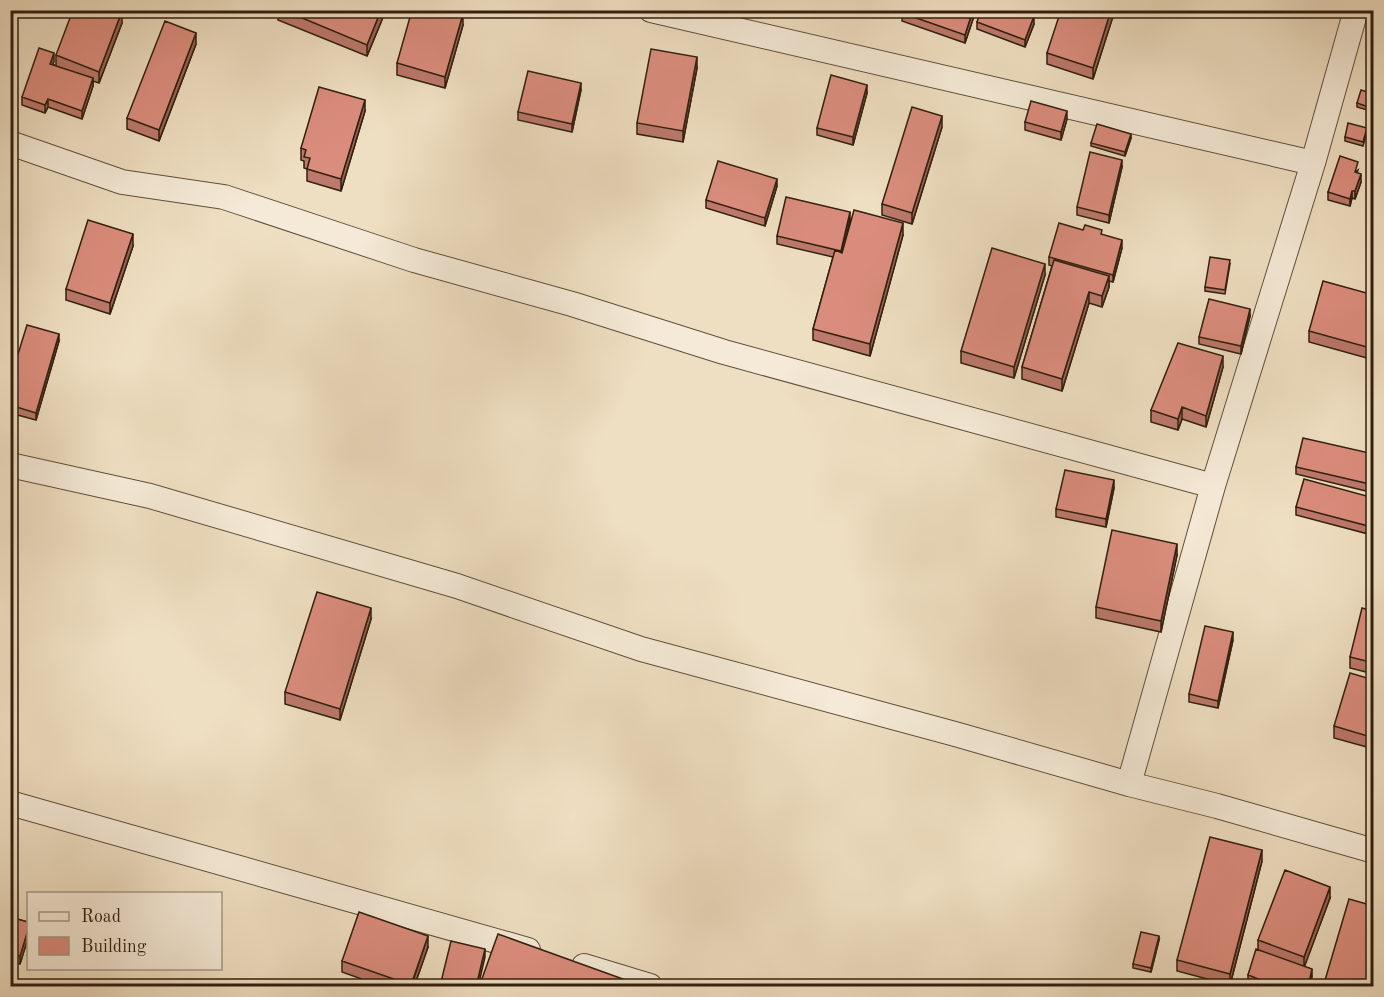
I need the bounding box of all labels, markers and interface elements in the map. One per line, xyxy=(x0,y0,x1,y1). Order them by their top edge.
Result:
legend xyxy=(27,892,222,970)
text: Road xyxy=(81,908,121,926)
text: Building xyxy=(81,938,147,956)

